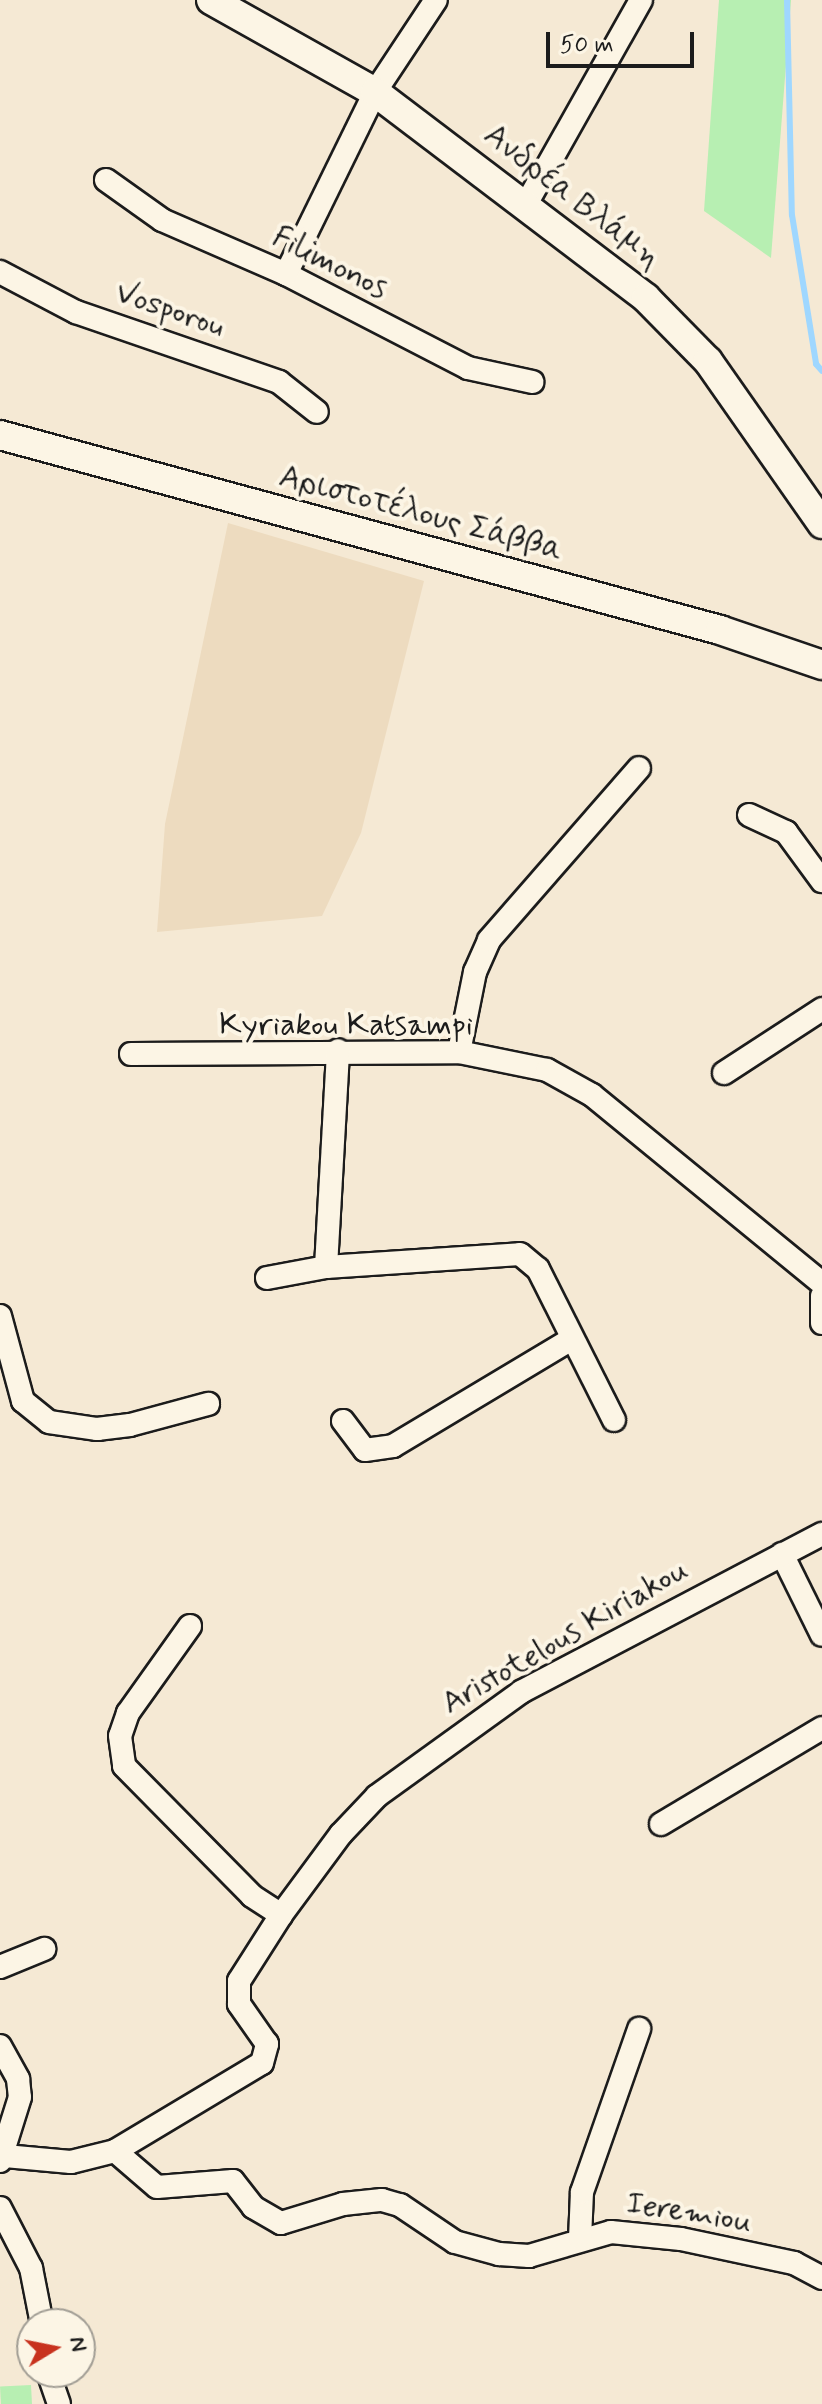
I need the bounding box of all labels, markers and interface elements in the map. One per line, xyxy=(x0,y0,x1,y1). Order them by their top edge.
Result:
scale bar xyxy=(550,16,698,66)
text: 50 m xyxy=(560,30,614,61)
street label: Ανδρέα Βλάμη xyxy=(476,116,668,278)
street label: Filimonos xyxy=(266,218,394,308)
street label: Vosporou xyxy=(110,273,230,347)
street label: Αριστοτέλους Σάββα xyxy=(275,458,567,570)
street label: Kyriakou Katsampi xyxy=(220,1006,472,1044)
street label: Aristotelous Kiriakou xyxy=(437,1552,693,1722)
street label: Ieremiou xyxy=(624,2184,754,2242)
north arrow xyxy=(16,2308,96,2388)
text: N xyxy=(63,2335,93,2354)

